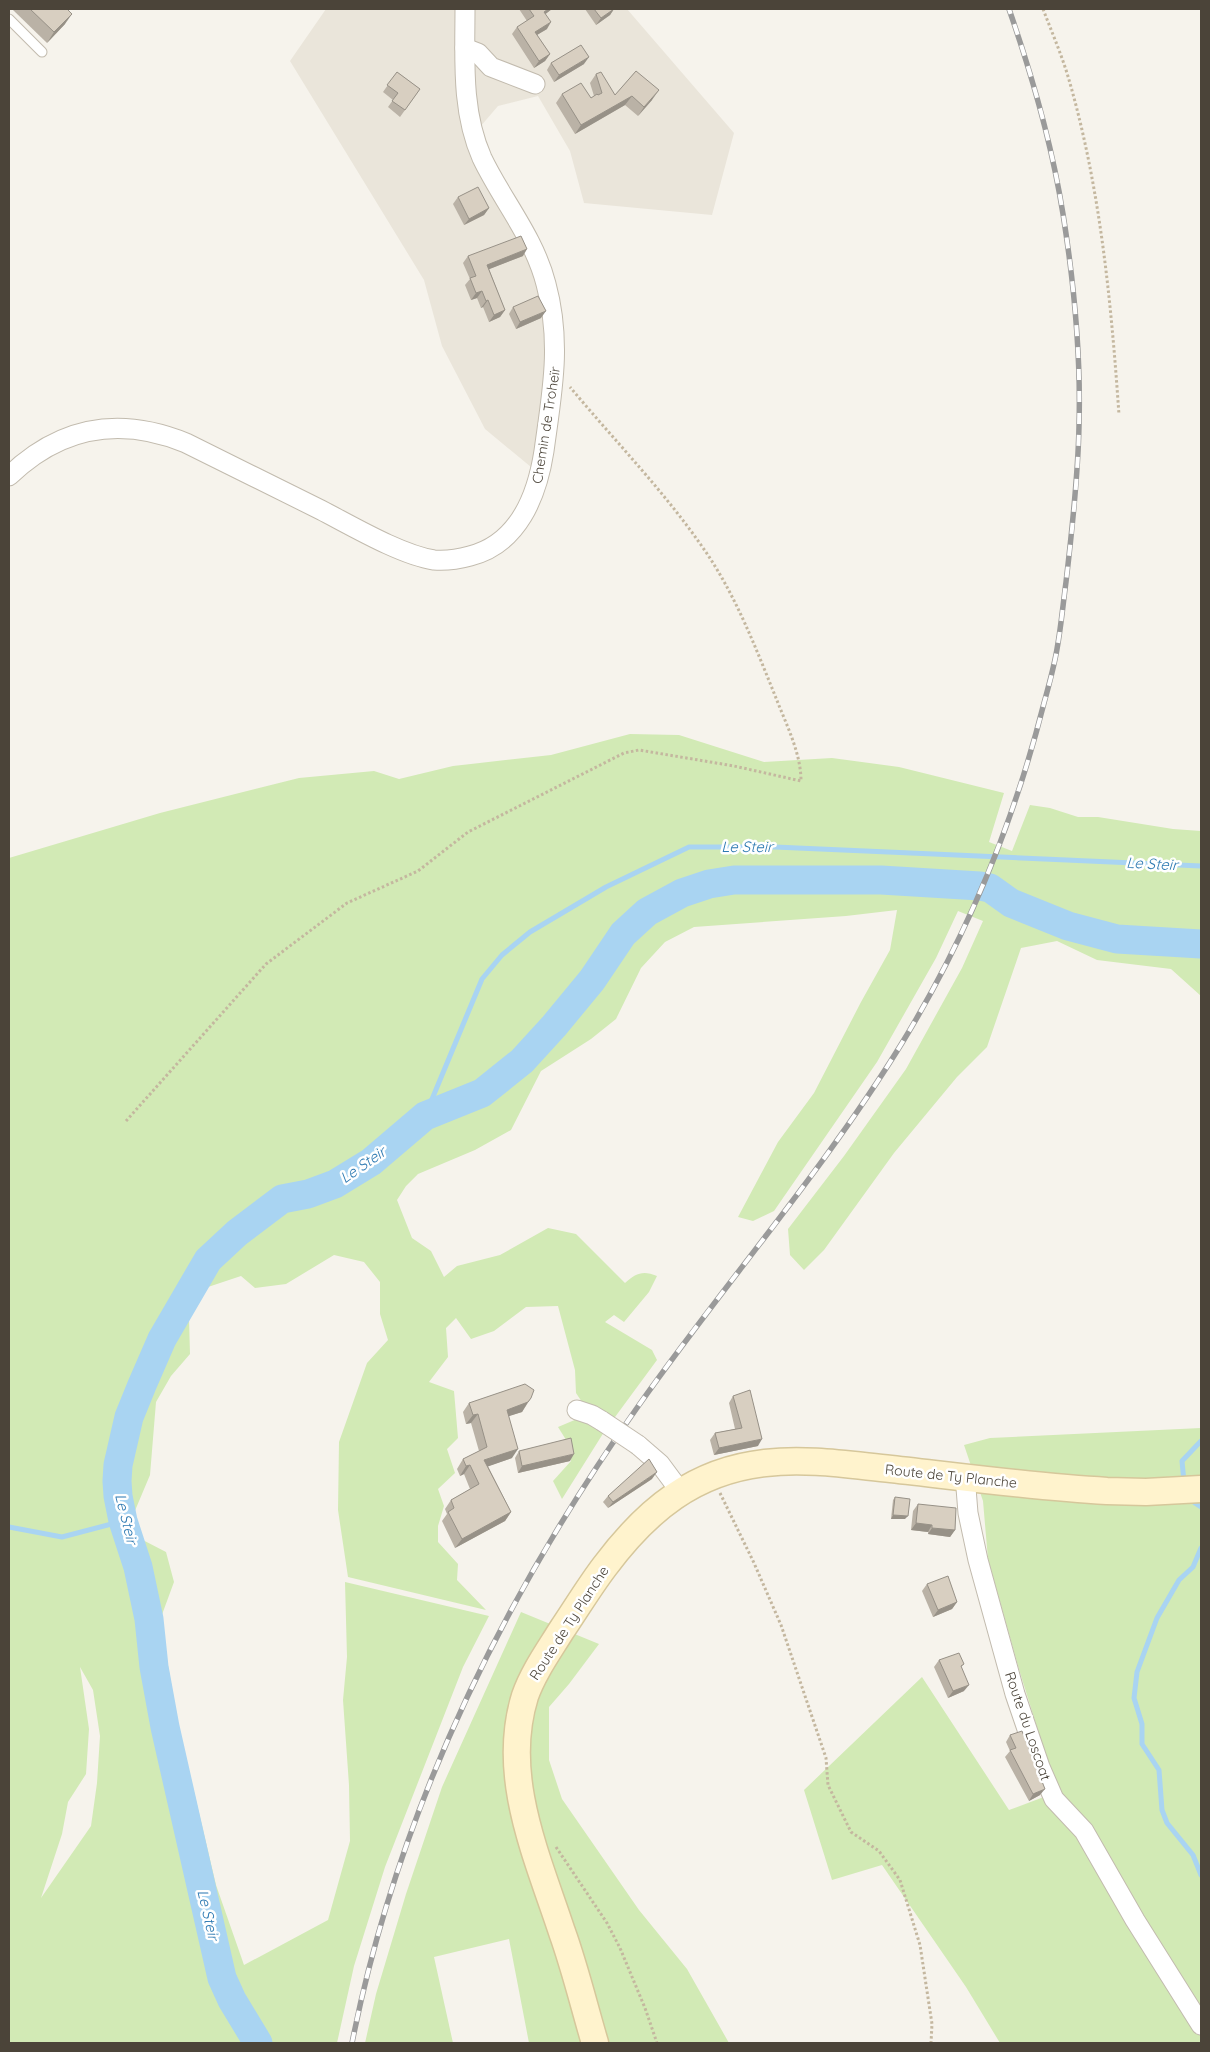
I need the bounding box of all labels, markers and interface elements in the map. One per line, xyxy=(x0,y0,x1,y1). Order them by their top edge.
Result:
street label: Chemin de Troheïr xyxy=(528,365,564,485)
water label: Le Steir xyxy=(721,837,775,856)
water label: Le Steir xyxy=(1126,853,1180,874)
water label: Le Steir xyxy=(336,1141,391,1187)
street label: Route de Ty Planche xyxy=(884,1460,1018,1492)
water label: Le Steir xyxy=(111,1492,142,1548)
street label: Route de Ty Planche xyxy=(525,1562,613,1683)
street label: Route du Loscoat xyxy=(1001,1669,1055,1783)
water label: Le Steir xyxy=(193,1888,224,1944)

